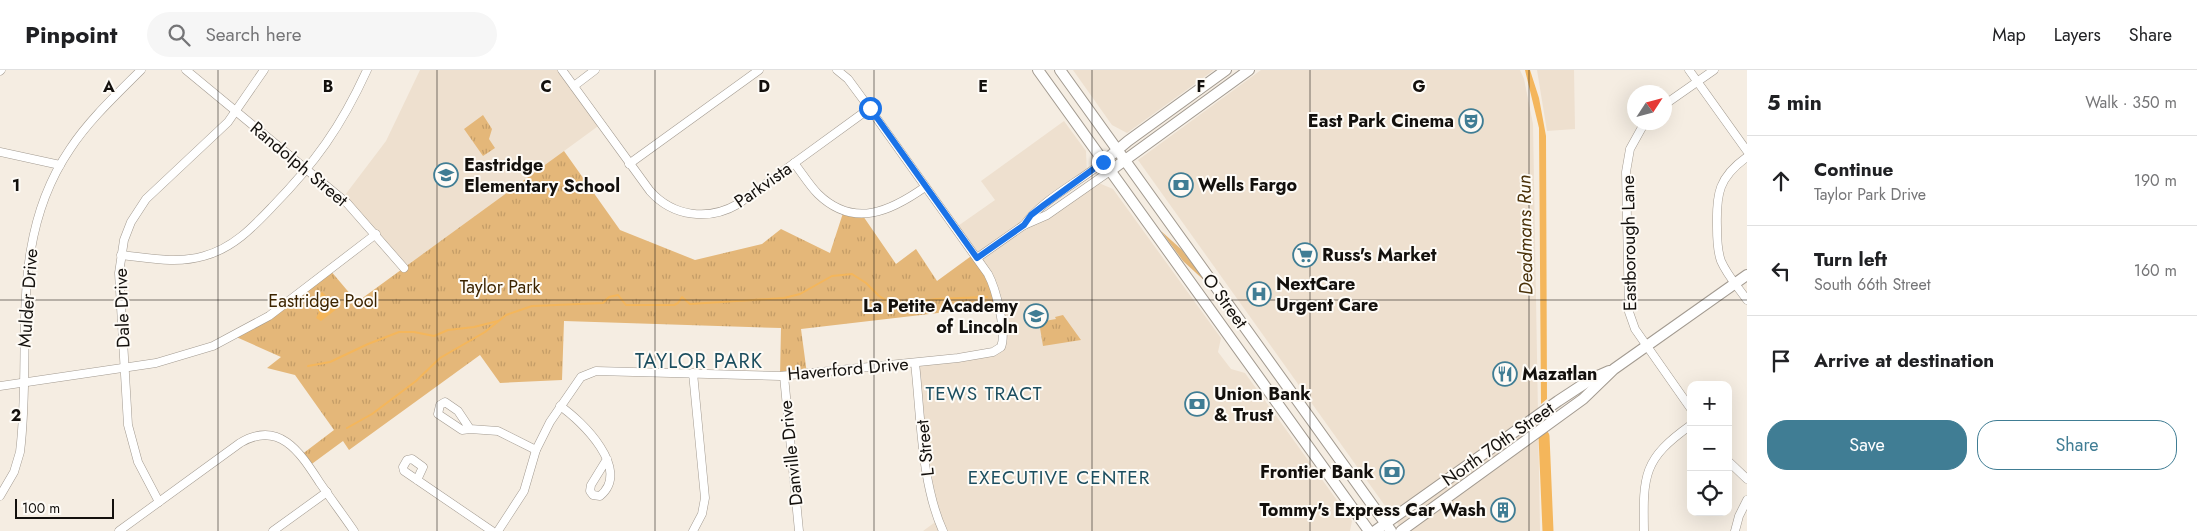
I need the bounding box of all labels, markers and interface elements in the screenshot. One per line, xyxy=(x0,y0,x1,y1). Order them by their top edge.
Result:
search box xyxy=(147,12,497,57)
text: Pinpoint xyxy=(25,17,117,52)
icon: search xyxy=(165,21,193,49)
text: Search here xyxy=(205,21,302,48)
text: Map xyxy=(1992,22,2026,48)
text: Layers xyxy=(2054,22,2101,48)
text: Share xyxy=(2129,22,2172,48)
text: A xyxy=(102,75,115,98)
text: B xyxy=(323,75,333,98)
text: C xyxy=(540,75,552,98)
text: D xyxy=(758,75,770,98)
text: E xyxy=(978,75,988,98)
text: F xyxy=(1197,75,1205,98)
text: G xyxy=(1412,75,1426,98)
north arrow xyxy=(1627,85,1672,130)
text: 5 min xyxy=(1767,88,1822,118)
text: Walk · 350 m xyxy=(2085,91,2177,114)
route start xyxy=(859,97,882,120)
place label: East Park Cinema xyxy=(1308,108,1454,134)
theatre icon: East Park Cinema xyxy=(1458,108,1484,134)
street label: Randolph Street xyxy=(244,115,354,213)
route end xyxy=(1092,151,1115,174)
place label: Eastridge Elementary School xyxy=(464,152,620,199)
street label: Parkvista xyxy=(729,156,797,214)
text: Continue xyxy=(1814,156,1893,183)
school or university icon: Eastridge Elementary School xyxy=(433,162,459,188)
icon: ahead xyxy=(1767,167,1795,195)
text: 190 m xyxy=(2134,169,2177,192)
bank icon: Wells Fargo xyxy=(1168,172,1194,198)
place label: Wells Fargo xyxy=(1198,172,1298,198)
text: 1 xyxy=(12,174,20,197)
water label: Deadmans Run xyxy=(1510,175,1540,295)
street label: Eastborough Lane xyxy=(1615,175,1643,311)
text: Taylor Park Drive xyxy=(1814,183,1926,206)
supermarket icon: Russ's Market xyxy=(1292,242,1318,268)
place label: Russ's Market xyxy=(1322,242,1437,268)
text: Turn left xyxy=(1814,246,1887,273)
street label: Mulder Drive xyxy=(12,248,44,348)
icon: left xyxy=(1767,257,1795,285)
text: 160 m xyxy=(2134,259,2177,282)
street label: Dale Drive xyxy=(108,268,136,348)
street label: O Street xyxy=(1196,268,1254,334)
place label: NextCare Urgent Care xyxy=(1276,271,1378,318)
text: South 66th Street xyxy=(1814,273,1931,296)
park label: Taylor Park xyxy=(460,274,540,300)
hospital icon: NextCare Urgent Care xyxy=(1246,281,1272,307)
park label: Eastridge Pool xyxy=(268,288,378,314)
place label: La Petite Academy of Lincoln xyxy=(863,293,1019,340)
school or university icon: La Petite Academy of Lincoln xyxy=(1023,303,1049,329)
district label: TAYLOR PARK xyxy=(635,347,763,376)
icon: arrive xyxy=(1767,347,1795,375)
text: Arrive at destination xyxy=(1814,347,1994,374)
street label: Haverford Drive xyxy=(786,351,910,387)
restaurant icon: Mazatlan xyxy=(1492,361,1518,387)
place label: Mazatlan xyxy=(1522,361,1597,387)
district label: TEWS TRACT xyxy=(926,380,1042,407)
place label: Union Bank & Trust xyxy=(1214,381,1311,428)
map controls xyxy=(1687,381,1732,516)
button: + xyxy=(1687,381,1732,426)
bank icon: Union Bank & Trust xyxy=(1184,391,1210,417)
street label: North 70th Street xyxy=(1437,395,1560,492)
street label: Danville Drive xyxy=(773,399,809,507)
text: 2 xyxy=(11,404,21,427)
street label: L Street xyxy=(909,418,941,477)
button: Save xyxy=(1767,420,1967,470)
button: Share xyxy=(1977,420,2177,470)
button: − xyxy=(1687,426,1732,471)
place label: Frontier Bank xyxy=(1260,459,1375,485)
bank icon: Frontier Bank xyxy=(1379,459,1405,485)
district label: EXECUTIVE CENTER xyxy=(968,464,1150,491)
button: locate xyxy=(1687,471,1732,516)
scale bar xyxy=(15,496,114,519)
place label: Tommy's Express Car Wash xyxy=(1260,497,1486,523)
building icon: Tommy's Express Car Wash xyxy=(1490,497,1516,523)
text: 100 m xyxy=(22,498,60,518)

